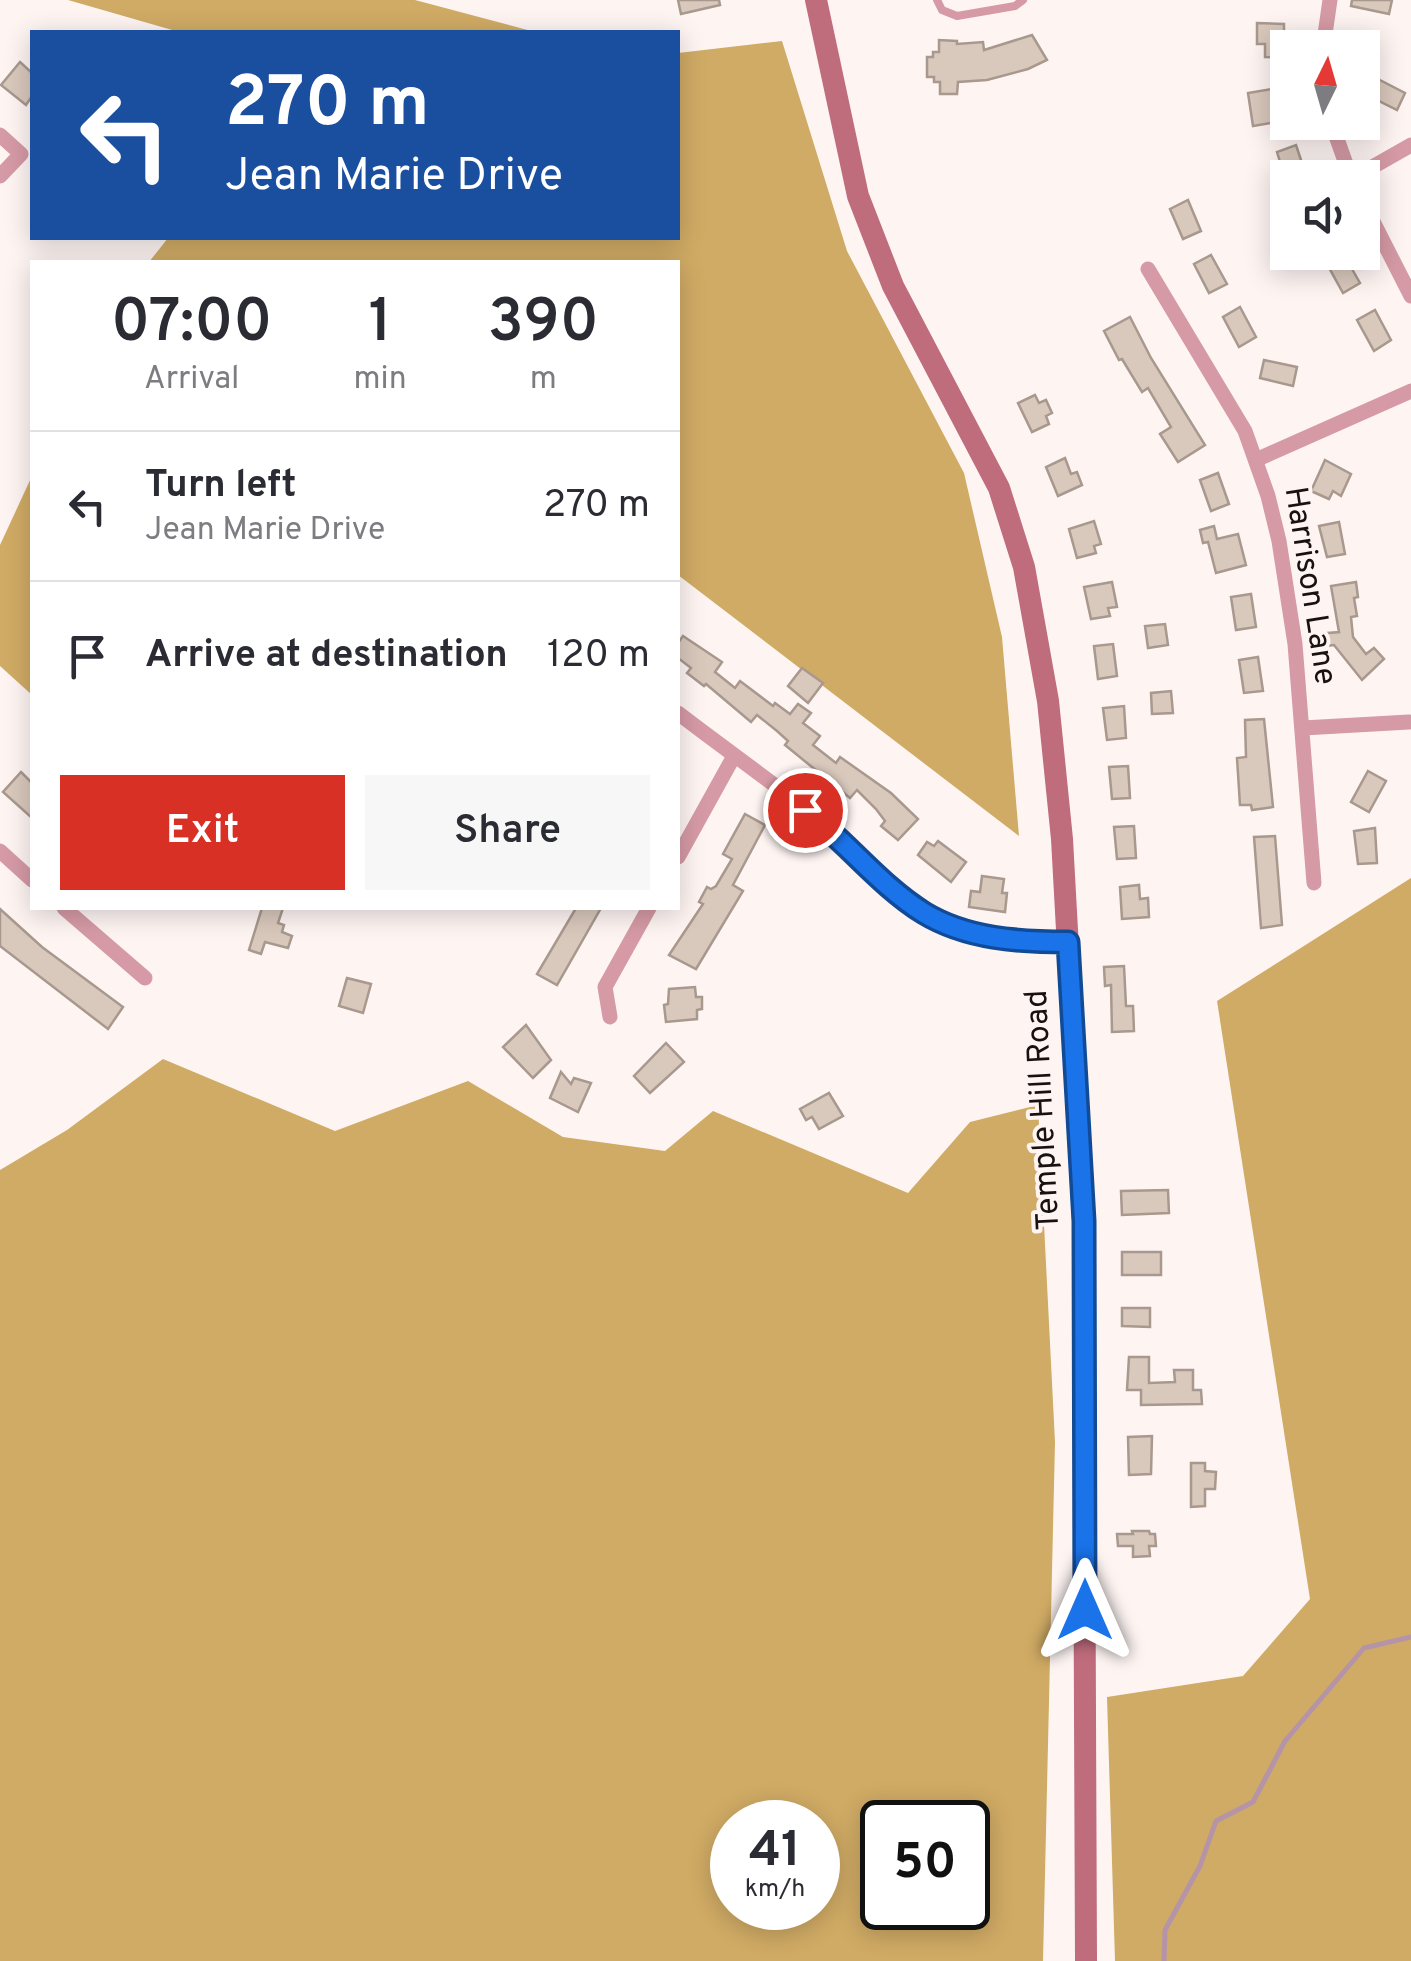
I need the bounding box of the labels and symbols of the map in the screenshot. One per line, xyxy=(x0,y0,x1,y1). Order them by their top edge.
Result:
north arrow xyxy=(1270,30,1380,140)
street label: Harrison Lane xyxy=(1274,484,1344,688)
pin xyxy=(763,768,848,853)
street label: Temple Hill Road xyxy=(1018,989,1070,1231)
position arrow xyxy=(1033,1558,1137,1662)
speed limit sign: 50 xyxy=(860,1800,990,1930)

